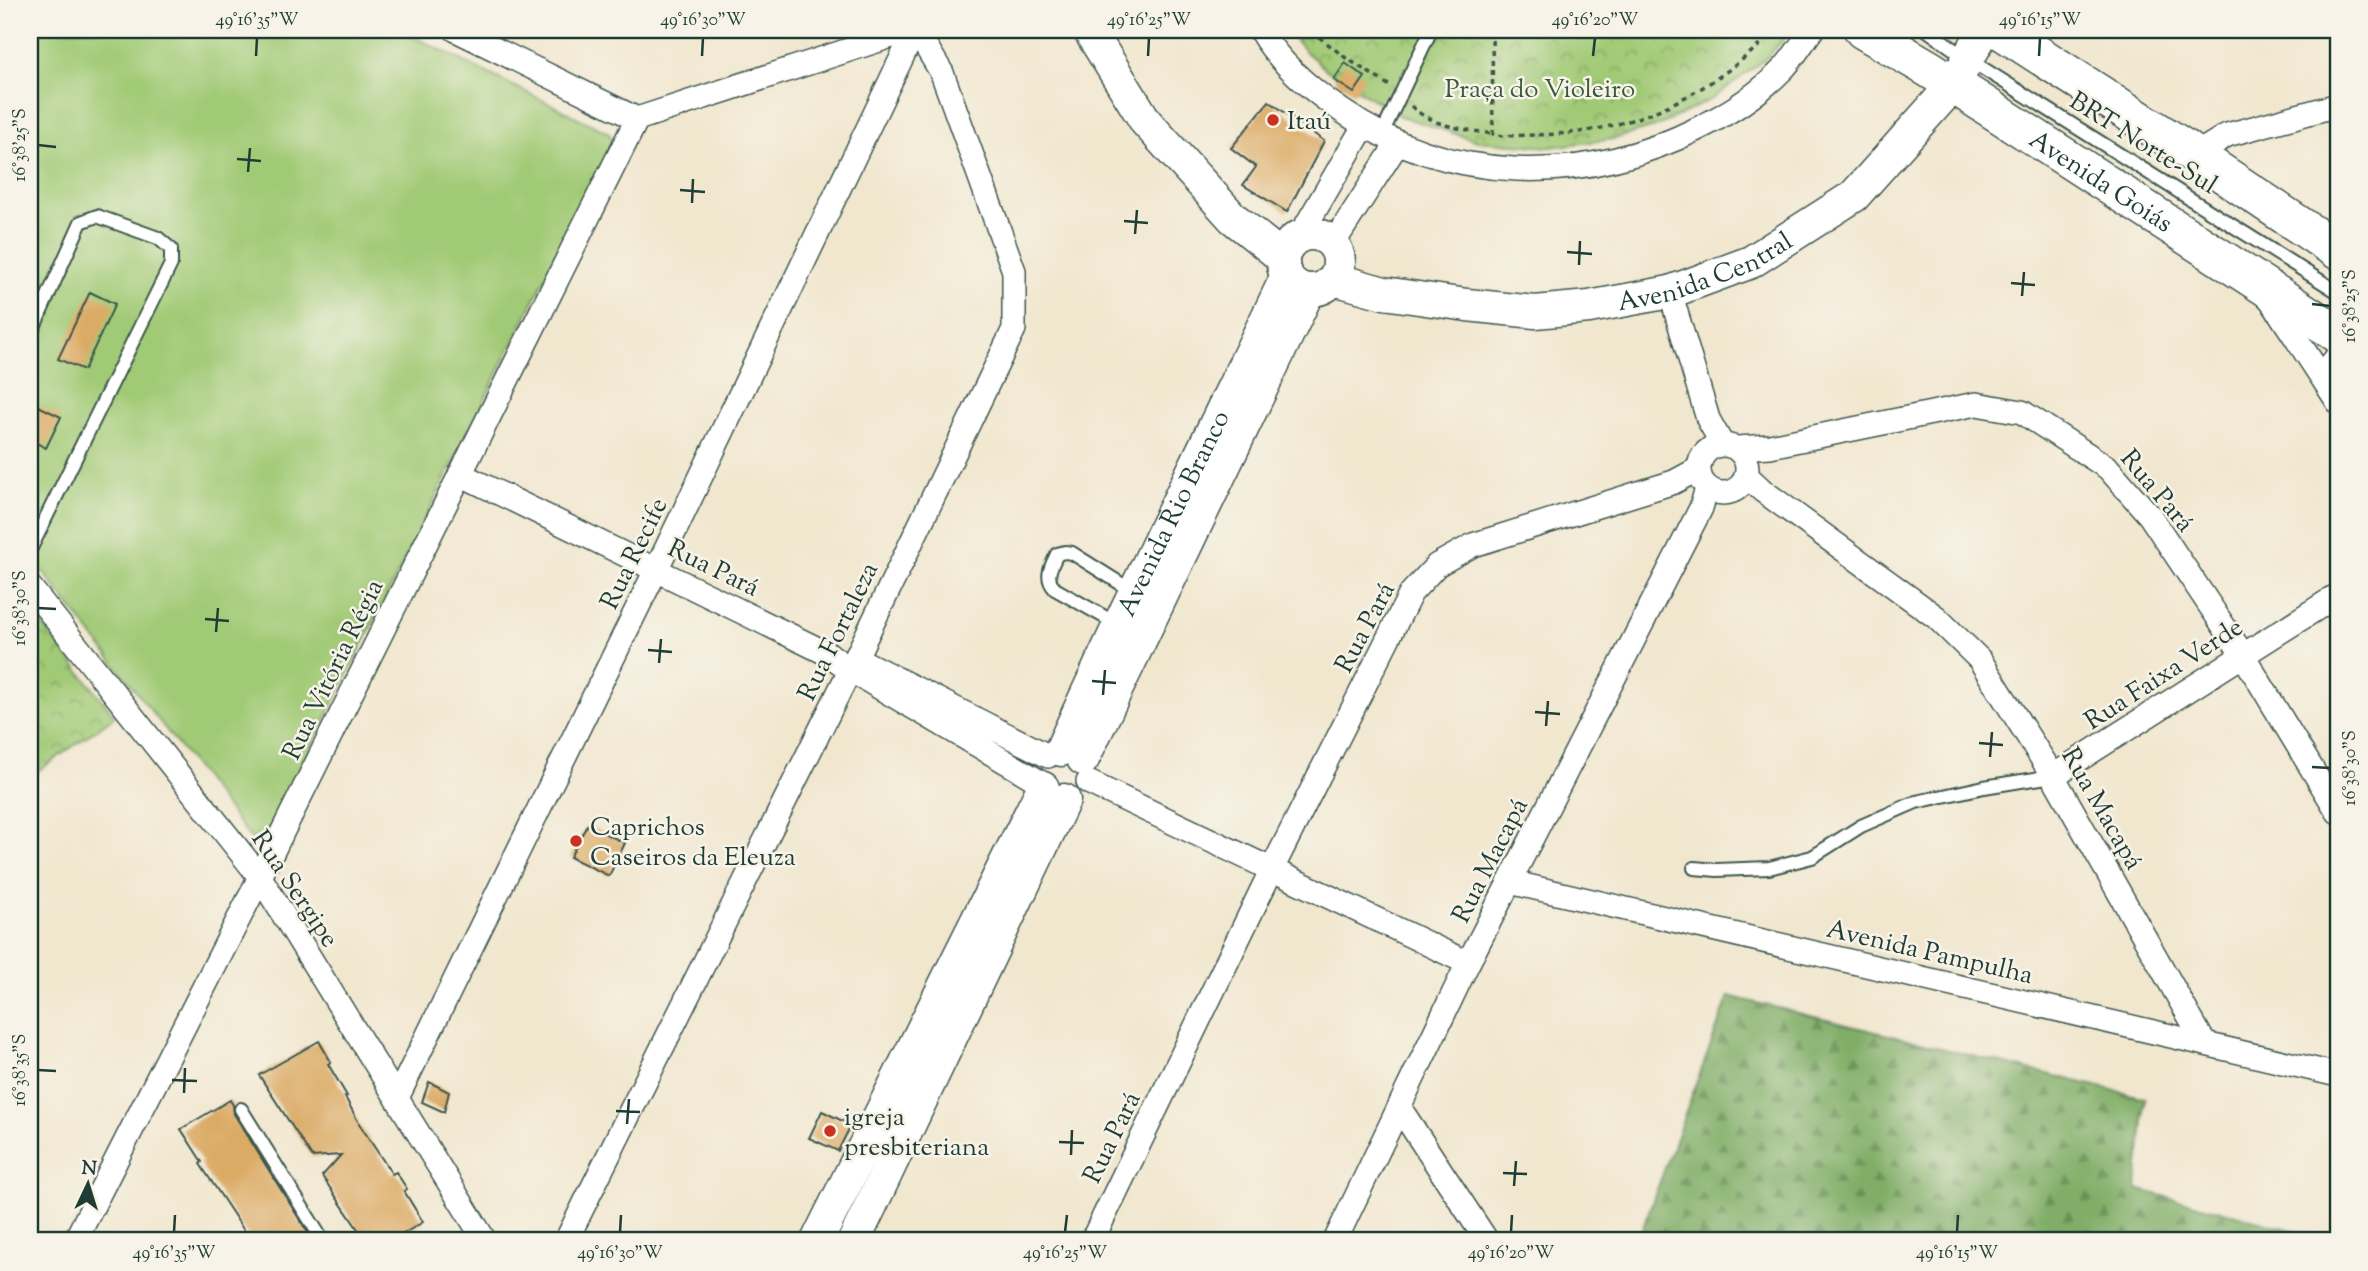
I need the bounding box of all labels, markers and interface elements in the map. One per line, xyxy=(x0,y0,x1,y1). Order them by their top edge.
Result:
text: 49°16'35"W xyxy=(216,8,298,34)
text: 49°16'30"W xyxy=(660,8,746,34)
text: 49°16'25"W xyxy=(1107,8,1191,34)
text: 49°16'20"W xyxy=(1552,8,1638,34)
text: 49°16'15"W xyxy=(1999,8,2081,34)
park label: Praça do Violeiro xyxy=(1445,72,1635,109)
street label: BRT Norte-Sul xyxy=(2061,84,2224,204)
place label: Itaú xyxy=(1287,104,1331,141)
text: 16°38'25"S xyxy=(8,108,34,182)
marker: Itaú xyxy=(1265,112,1281,128)
street label: Avenida Goiás xyxy=(2021,122,2179,243)
street label: Avenida Central xyxy=(1615,224,1801,322)
text: 16°38'25"S xyxy=(2338,269,2364,343)
street label: Avenida Rio Branco xyxy=(1110,405,1240,623)
street label: Rua Pará xyxy=(2110,442,2202,541)
street label: Rua Recife xyxy=(592,492,678,616)
street label: Rua Pará xyxy=(661,531,765,607)
street label: Rua Fortaleza xyxy=(790,556,889,708)
text: 16°38'30"S xyxy=(8,570,34,646)
street label: Rua Vitória Régia xyxy=(274,573,394,767)
street label: Rua Pará xyxy=(1327,576,1406,680)
street label: Rua Faixa Verde xyxy=(2078,610,2251,740)
text: 16°38'30"S xyxy=(2338,730,2364,806)
street label: Rua Macapá xyxy=(2051,741,2151,877)
street label: Rua Macapá xyxy=(1444,792,1539,930)
place label: Caprichos Caseiros da Eleuza xyxy=(590,810,796,877)
street label: Rua Sergipe xyxy=(241,823,347,955)
marker: Caprichos Caseiros da Eleuza xyxy=(568,833,584,849)
street label: Avenida Pampulha xyxy=(1823,912,2036,995)
text: 16°38'35"S xyxy=(8,1034,34,1106)
street label: Rua Pará xyxy=(1075,1086,1151,1190)
place label: igreja presbiteriana xyxy=(844,1100,989,1167)
marker: igreja presbiteriana xyxy=(822,1123,838,1139)
north arrow xyxy=(52,1148,122,1218)
text: N xyxy=(81,1156,98,1184)
text: 49°16'35"W xyxy=(133,1241,215,1267)
text: 49°16'30"W xyxy=(577,1241,663,1267)
text: 49°16'25"W xyxy=(1023,1241,1107,1267)
text: 49°16'20"W xyxy=(1468,1241,1554,1267)
text: 49°16'15"W xyxy=(1916,1241,1998,1267)

